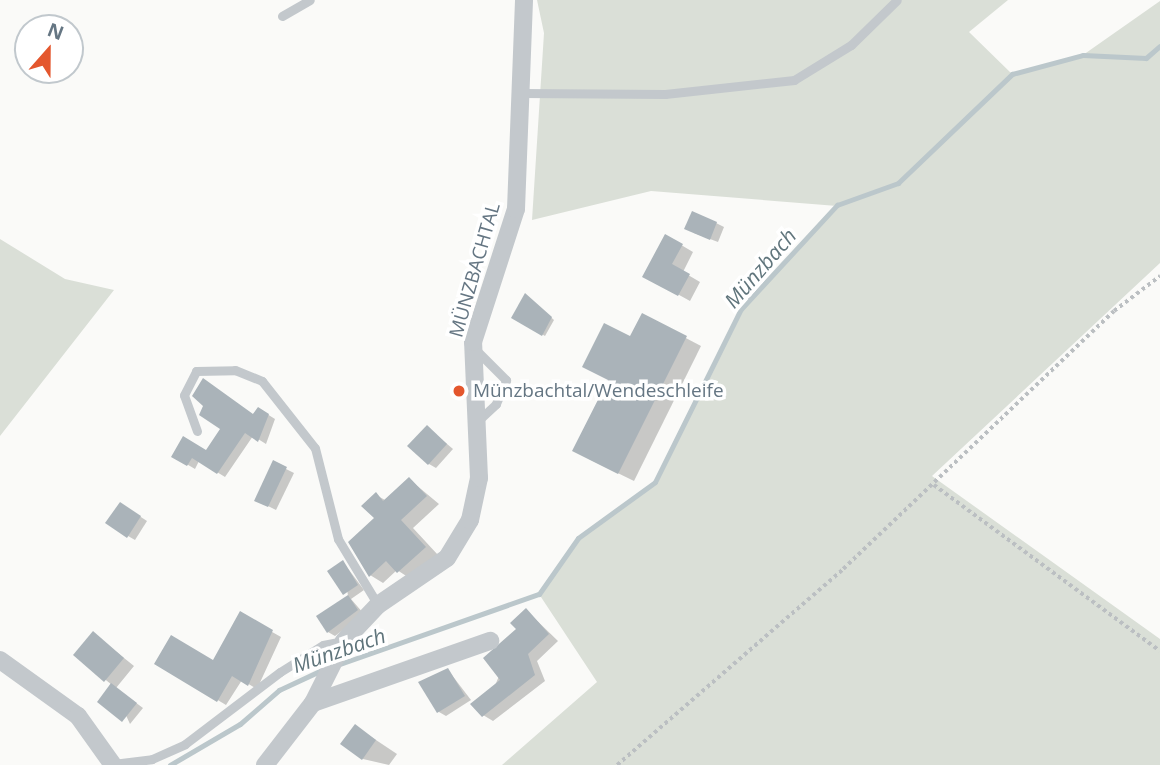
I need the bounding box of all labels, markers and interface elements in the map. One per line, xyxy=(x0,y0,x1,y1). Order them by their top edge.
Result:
north arrow xyxy=(14,14,84,84)
text: N xyxy=(44,16,68,46)
street label: MÜNZBACHTAL xyxy=(445,200,505,340)
water label: Münzbach xyxy=(719,223,801,313)
place label: Münzbachtal/Wendeschleife xyxy=(473,380,724,402)
marker: Münzbachtal/Wendeschleife xyxy=(451,383,467,399)
water label: Münzbach xyxy=(289,622,389,678)

